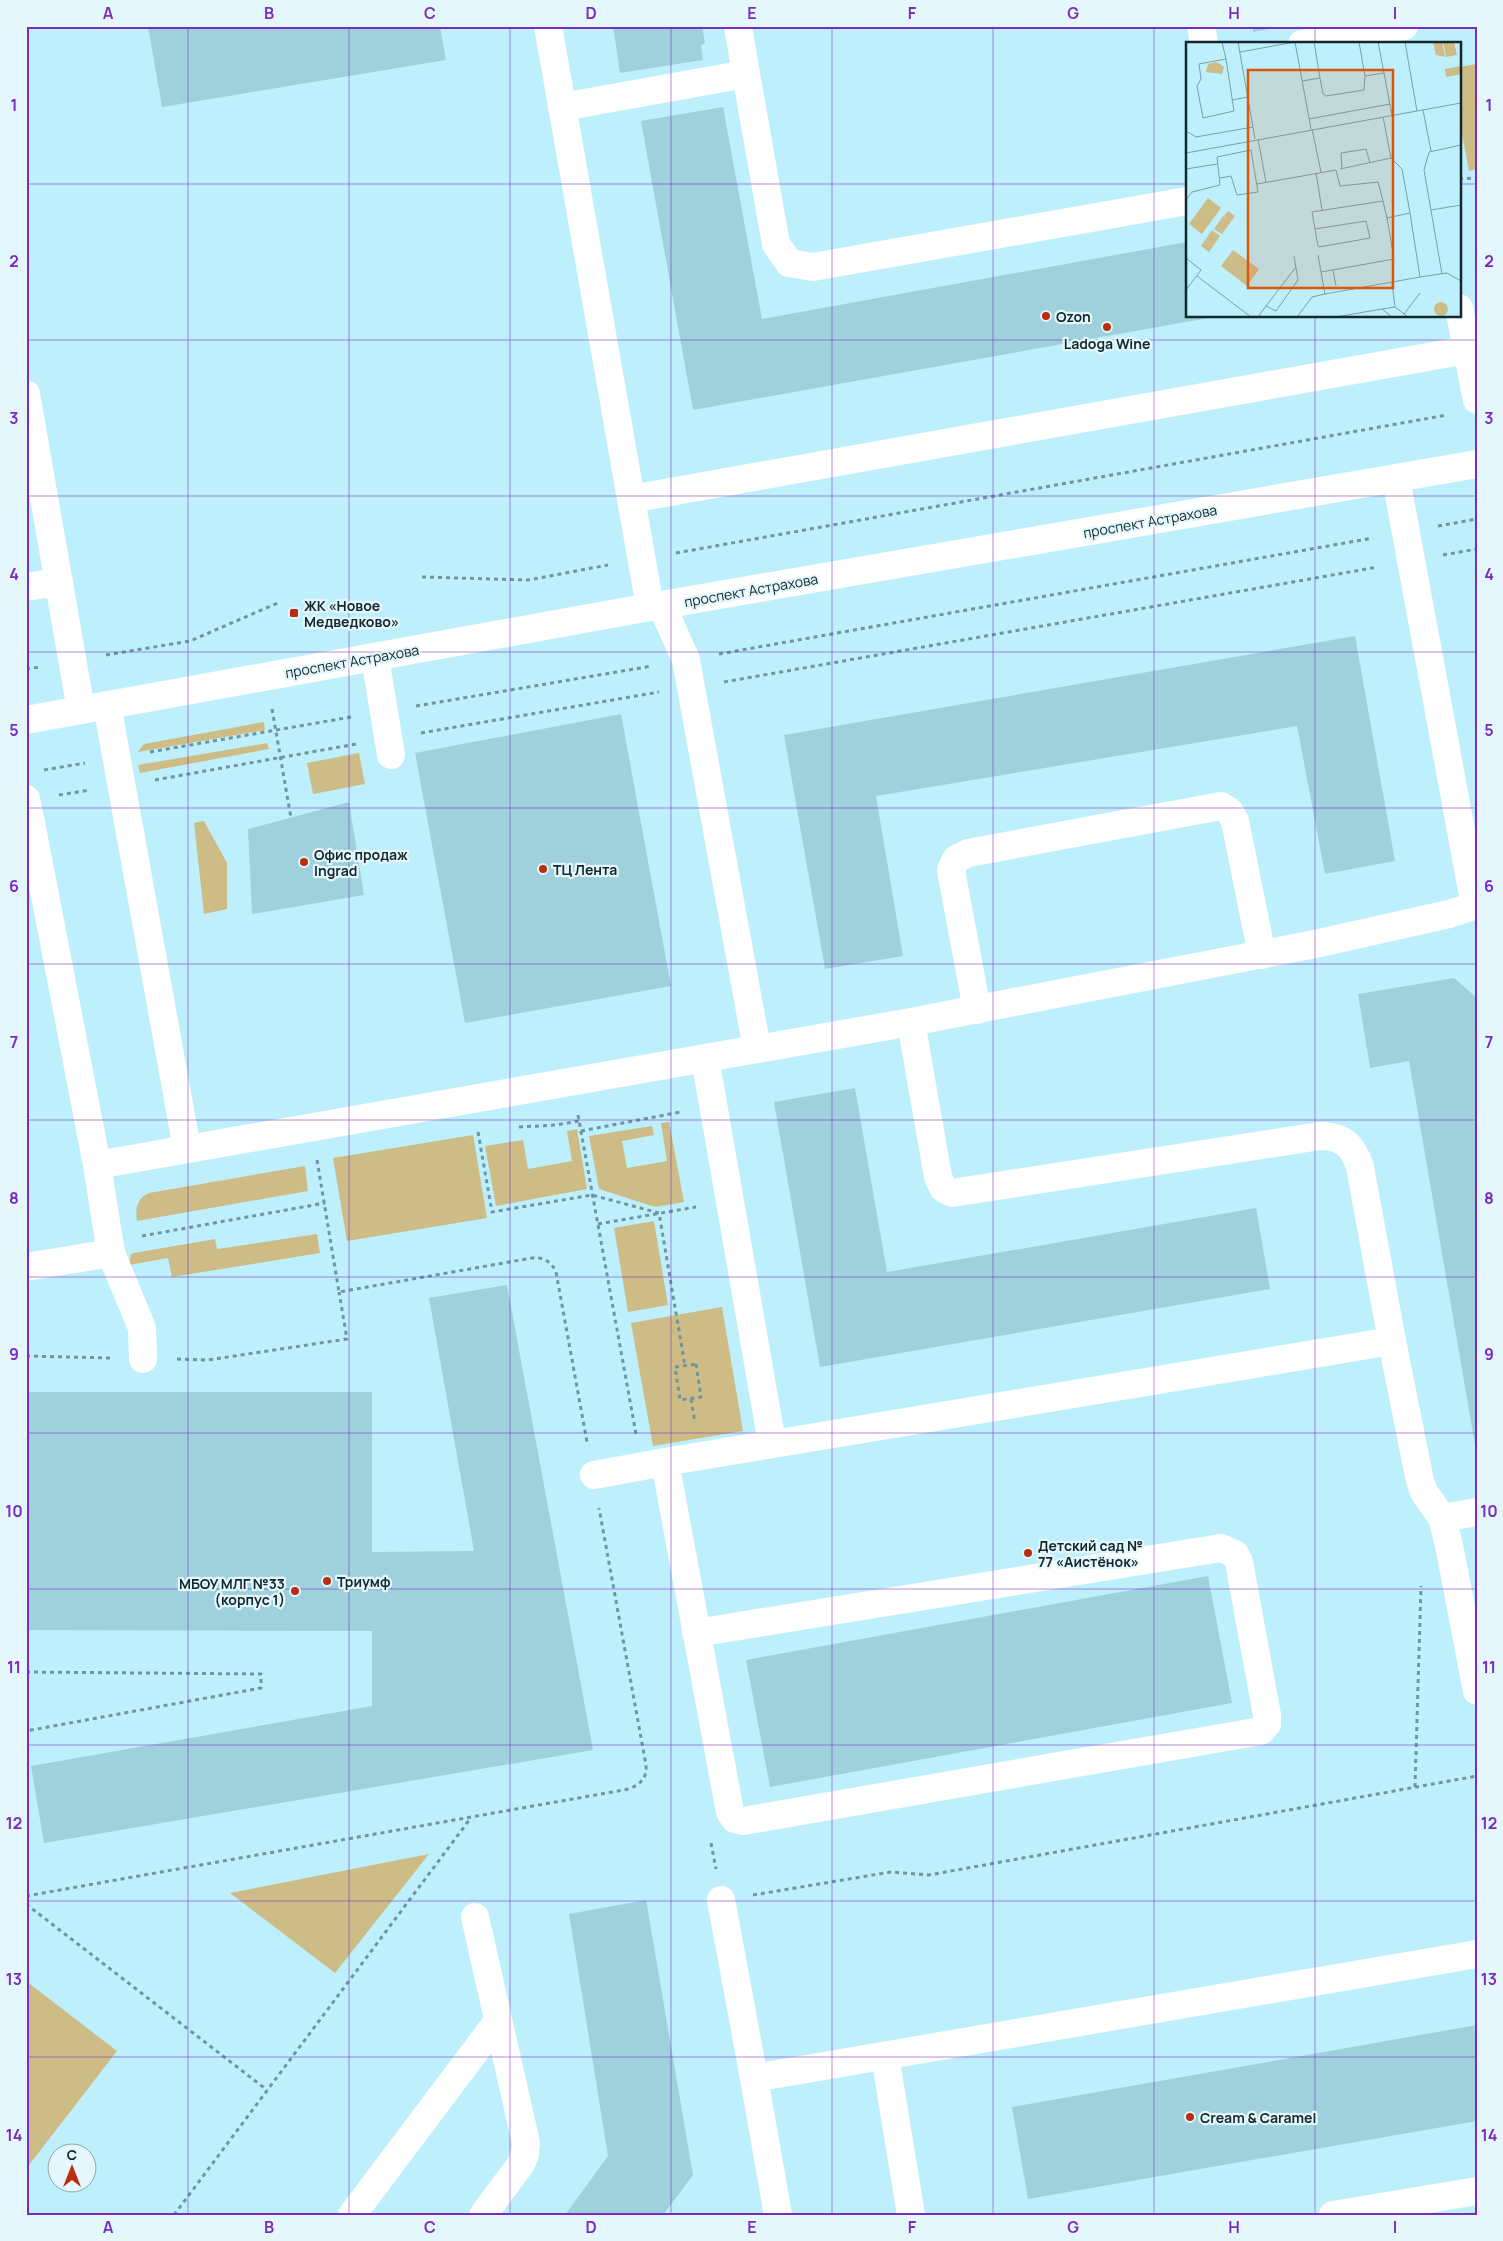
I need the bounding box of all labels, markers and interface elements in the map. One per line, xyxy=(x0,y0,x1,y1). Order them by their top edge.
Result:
text: A xyxy=(103,2,114,24)
text: B xyxy=(264,2,274,24)
text: C xyxy=(424,2,436,24)
text: D xyxy=(585,2,597,24)
text: E xyxy=(747,2,757,24)
text: F xyxy=(908,2,917,24)
text: G xyxy=(1067,2,1079,24)
text: H xyxy=(1228,2,1240,24)
text: I xyxy=(1393,2,1397,24)
inset map xyxy=(1186,42,1460,318)
text: 1 xyxy=(10,94,18,116)
text: 1 xyxy=(1485,94,1493,116)
text: 2 xyxy=(9,250,19,272)
text: 2 xyxy=(1484,250,1494,272)
place label: Ozon xyxy=(1056,307,1091,326)
marker: Ozon xyxy=(1040,310,1052,322)
marker: Ladoga Wine xyxy=(1101,321,1113,333)
place label: Ladoga Wine xyxy=(1064,334,1150,353)
text: 3 xyxy=(9,407,19,429)
text: 3 xyxy=(1484,407,1494,429)
street label: проспект Астрахова xyxy=(1082,500,1218,542)
text: 4 xyxy=(9,563,19,585)
text: 4 xyxy=(1484,563,1494,585)
street label: проспект Астрахова xyxy=(683,569,819,611)
place label: ЖК «Новое Медведково» xyxy=(304,596,399,631)
marker: ЖК «Новое Медведково» xyxy=(288,607,300,619)
street label: проспект Астрахова xyxy=(284,640,420,682)
text: 5 xyxy=(9,719,19,741)
text: 5 xyxy=(1484,719,1494,741)
place label: Офис продаж Ingrad xyxy=(314,845,408,880)
marker: Офис продаж Ingrad xyxy=(298,856,310,868)
place label: ТЦ Лента xyxy=(553,860,617,879)
marker: ТЦ Лента xyxy=(537,863,549,875)
text: 6 xyxy=(9,875,19,897)
text: 6 xyxy=(1484,875,1494,897)
text: 7 xyxy=(10,1031,18,1053)
text: 7 xyxy=(1485,1031,1493,1053)
text: 8 xyxy=(9,1187,19,1209)
text: 8 xyxy=(1484,1187,1494,1209)
text: 9 xyxy=(9,1343,19,1365)
text: 9 xyxy=(1484,1343,1494,1365)
text: 10 xyxy=(5,1500,23,1522)
text: 10 xyxy=(1480,1500,1498,1522)
place label: Детский сад № 77 «Аистёнок» xyxy=(1038,1536,1143,1571)
marker: Детский сад № 77 «Аистёнок» xyxy=(1022,1547,1034,1559)
place label: Триумф xyxy=(337,1572,390,1591)
place label: МБОУ МЛГ №33 (корпус 1) xyxy=(179,1574,285,1609)
marker: Триумф xyxy=(321,1575,333,1587)
marker: МБОУ МЛГ №33 (корпус 1) xyxy=(289,1585,301,1597)
text: 11 xyxy=(7,1656,21,1678)
text: 11 xyxy=(1482,1656,1496,1678)
text: 12 xyxy=(6,1812,22,1834)
text: 12 xyxy=(1481,1812,1497,1834)
text: 13 xyxy=(6,1968,22,1990)
text: 13 xyxy=(1481,1968,1497,1990)
place label: Cream & Caramel xyxy=(1200,2108,1316,2127)
marker: Cream & Caramel xyxy=(1184,2111,1196,2123)
text: 14 xyxy=(6,2124,22,2146)
text: 14 xyxy=(1481,2124,1497,2146)
north arrow xyxy=(48,2144,98,2194)
text: С xyxy=(67,2145,77,2164)
text: A xyxy=(103,2216,114,2238)
text: B xyxy=(264,2216,274,2238)
text: C xyxy=(424,2216,436,2238)
text: D xyxy=(585,2216,597,2238)
text: E xyxy=(747,2216,757,2238)
text: F xyxy=(908,2216,917,2238)
text: G xyxy=(1067,2216,1079,2238)
text: H xyxy=(1228,2216,1240,2238)
text: I xyxy=(1393,2216,1397,2238)

